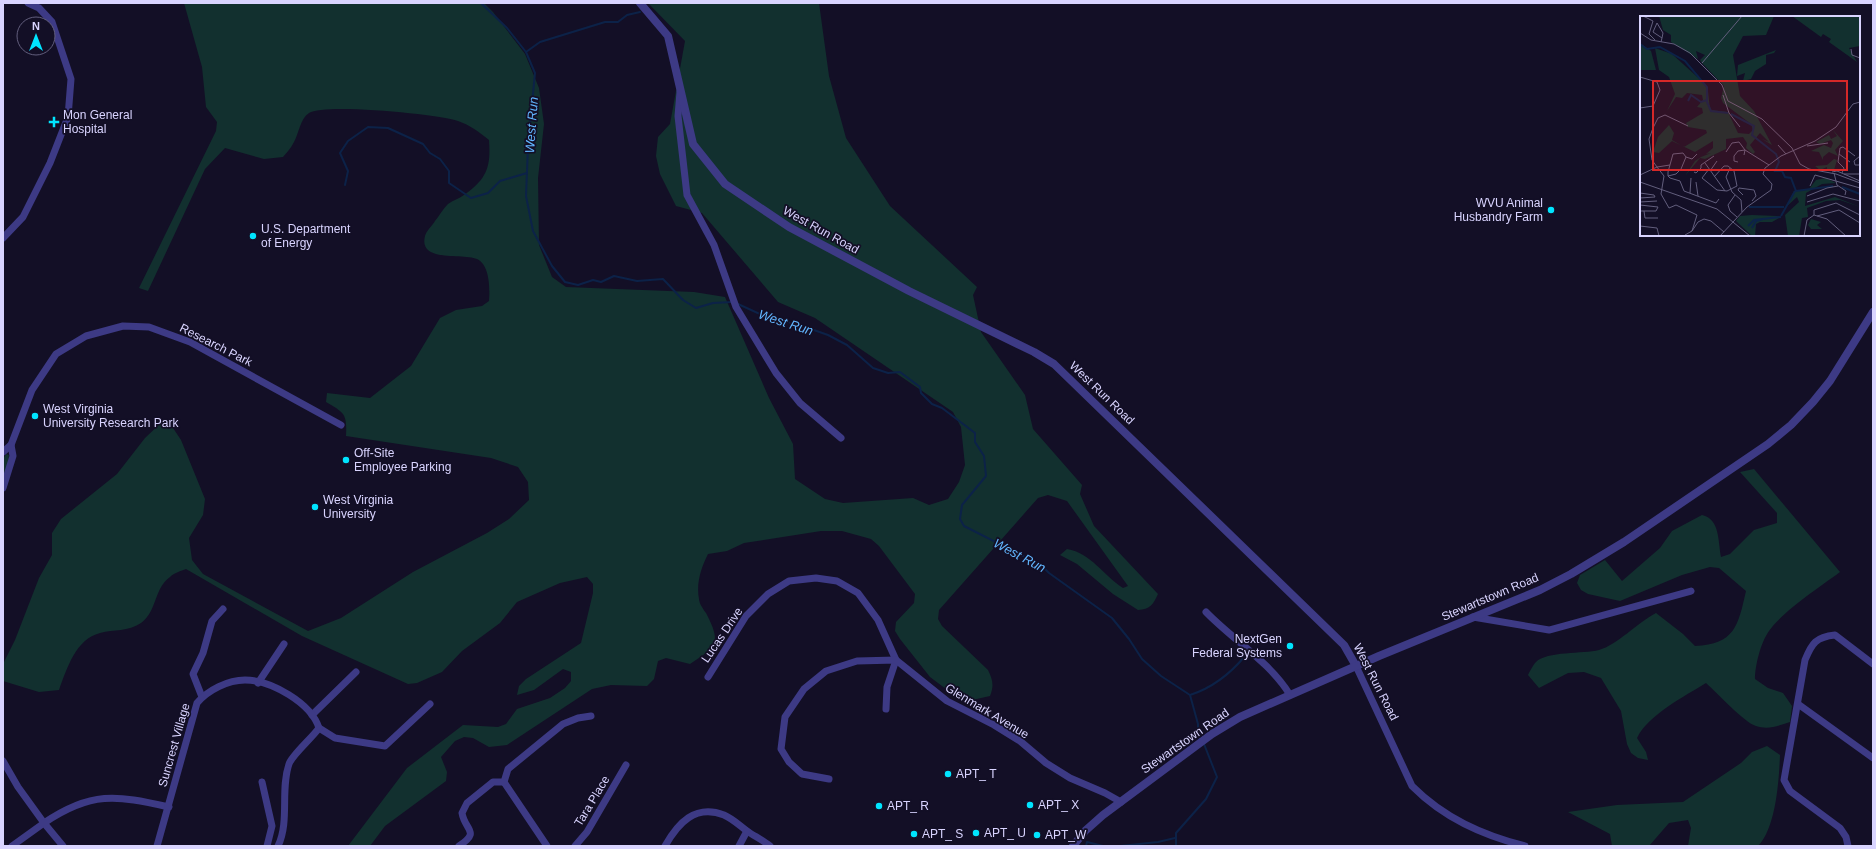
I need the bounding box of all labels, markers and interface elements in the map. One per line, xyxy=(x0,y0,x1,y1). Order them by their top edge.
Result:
north arrow xyxy=(16,16,56,56)
inset map xyxy=(1640,16,1860,236)
text: N xyxy=(32,20,40,32)
water label: West Run xyxy=(522,96,541,154)
place label: Mon General Hospital xyxy=(63,108,132,136)
marker: Mon General Hospital xyxy=(48,116,60,128)
place label: WVU Animal Husbandry Farm xyxy=(1454,196,1543,224)
street label: West Run Road xyxy=(781,203,861,257)
marker: WVU Animal Husbandry Farm xyxy=(1546,205,1556,215)
place label: U.S. Department of Energy xyxy=(261,222,351,250)
marker: U.S. Department of Energy xyxy=(248,231,258,241)
water label: West Run xyxy=(756,307,815,338)
street label: Research Park xyxy=(177,321,255,370)
street label: West Run Road xyxy=(1067,359,1137,427)
place label: West Virginia University Research Park xyxy=(43,402,179,430)
marker: West Virginia University Research Park xyxy=(30,411,40,421)
place label: Off-Site Employee Parking xyxy=(354,446,451,474)
marker: Off-Site Employee Parking xyxy=(341,455,351,465)
place label: West Virginia University xyxy=(323,493,394,521)
marker: West Virginia University xyxy=(310,502,320,512)
water label: West Run xyxy=(991,535,1048,575)
street label: Stewartstown Road xyxy=(1439,570,1541,624)
street label: Lucas Drive xyxy=(698,605,746,665)
place label: NextGen Federal Systems xyxy=(1192,632,1282,660)
marker: NextGen Federal Systems xyxy=(1285,641,1295,651)
street label: West Run Road xyxy=(1351,641,1401,723)
street label: Glenmark Avenue xyxy=(943,680,1032,742)
street label: Suncrest Village xyxy=(155,701,193,789)
street label: Stewartstown Road xyxy=(1138,705,1232,777)
place label: APT_ T xyxy=(956,767,997,781)
marker: APT_ T xyxy=(943,769,953,779)
street label: Tara Place xyxy=(571,773,613,829)
place label: APT_ X xyxy=(1038,798,1079,812)
place label: APT_ R xyxy=(887,799,929,813)
marker: APT_ X xyxy=(1025,800,1035,810)
marker: APT_ R xyxy=(874,801,884,811)
place label: APT_ U xyxy=(984,826,1026,840)
place label: APT_ S xyxy=(922,827,963,841)
marker: APT_ U xyxy=(971,828,981,838)
place label: APT_W xyxy=(1045,828,1087,842)
marker: APT_ S xyxy=(909,829,919,839)
marker: APT_W xyxy=(1032,830,1042,840)

